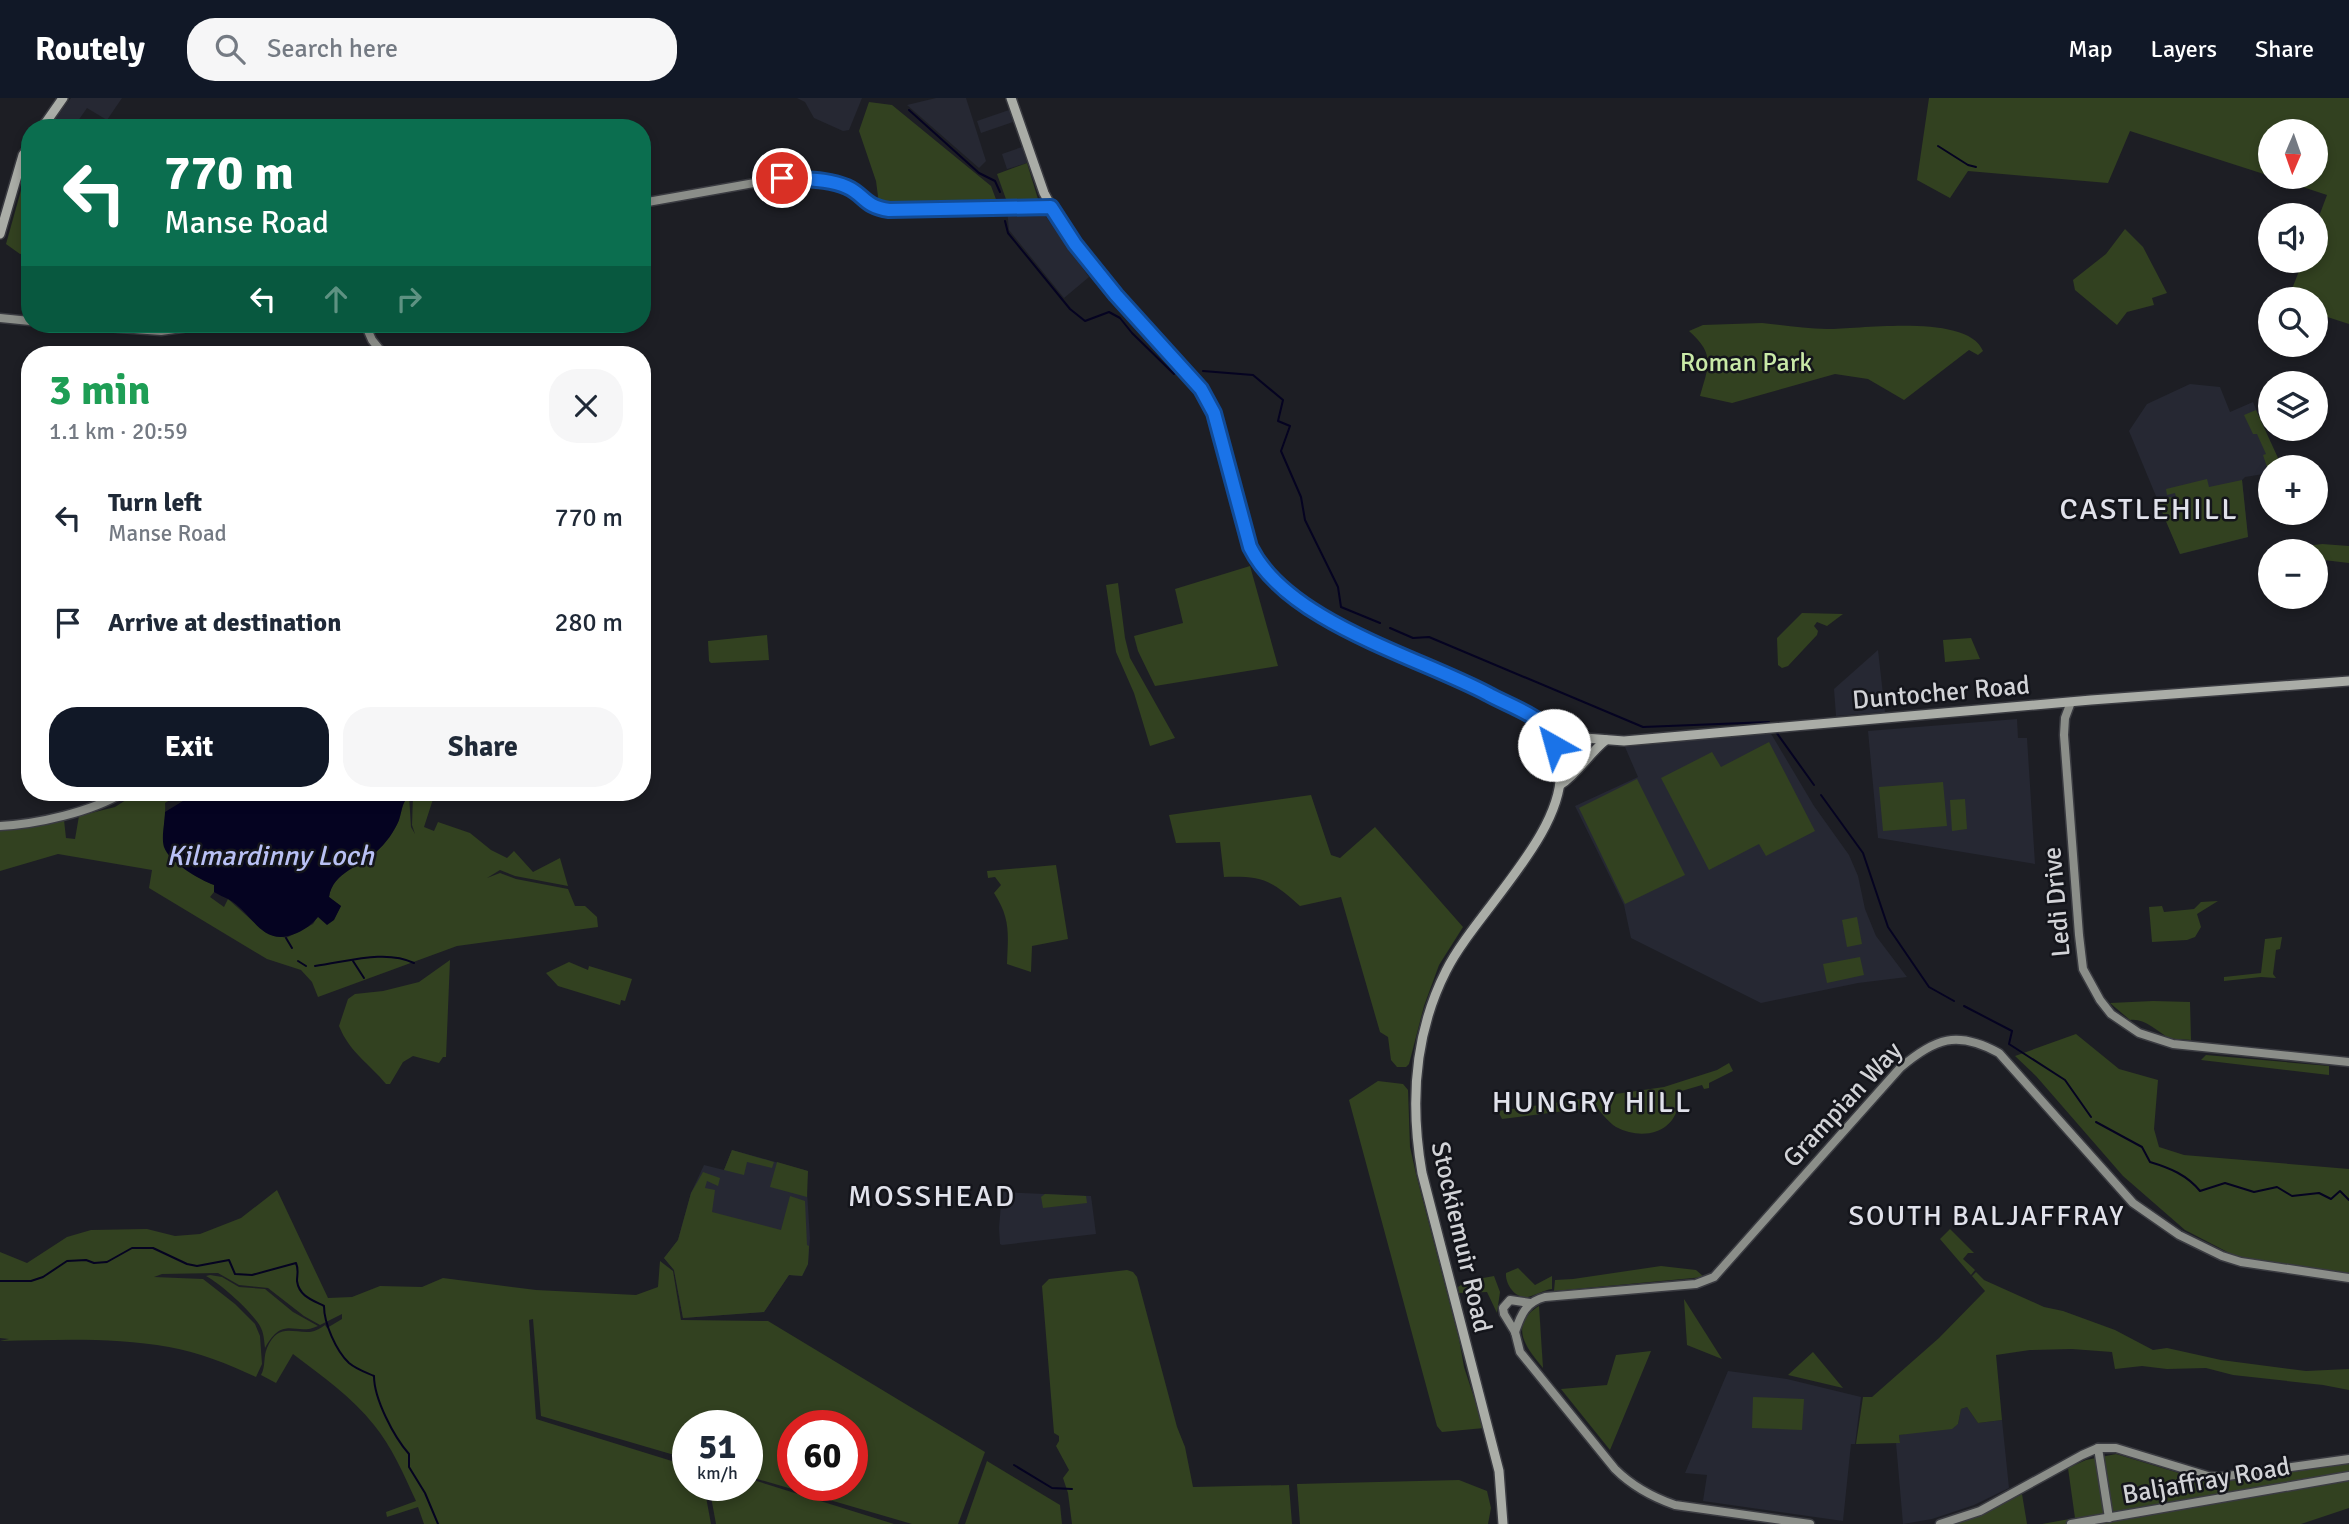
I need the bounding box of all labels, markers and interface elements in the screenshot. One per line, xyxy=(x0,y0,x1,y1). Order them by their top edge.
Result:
search box xyxy=(187,18,677,81)
text: Routely xyxy=(35,29,145,70)
icon: search xyxy=(211,30,249,68)
text: Search here xyxy=(267,33,398,65)
text: Map xyxy=(2068,34,2113,64)
text: Layers xyxy=(2151,34,2217,64)
text: Share xyxy=(2255,34,2314,64)
north arrow xyxy=(2258,119,2328,189)
map controls xyxy=(2258,119,2328,609)
text: 770 m xyxy=(164,143,294,203)
icon: left xyxy=(49,147,140,238)
pin xyxy=(752,148,812,208)
icon: arrive xyxy=(763,159,801,197)
text: Manse Road xyxy=(164,203,329,242)
button: sound xyxy=(2258,203,2328,273)
icon: left xyxy=(244,280,282,318)
icon: ahead xyxy=(317,280,355,318)
icon: right xyxy=(390,280,428,318)
button: search xyxy=(2258,287,2328,357)
park label: Roman Park xyxy=(1680,347,1812,379)
text: 3 min xyxy=(49,365,150,416)
button: close xyxy=(549,369,623,443)
button: layers xyxy=(2258,371,2328,441)
text: 1.1 km · 20:59 xyxy=(49,417,188,446)
button: + xyxy=(2258,455,2328,525)
text: Turn left xyxy=(108,487,202,519)
district label: CASTLEHILL xyxy=(2059,491,2239,528)
icon: left xyxy=(49,499,87,537)
text: 770 m xyxy=(554,502,623,534)
text: Manse Road xyxy=(108,519,227,548)
button: − xyxy=(2258,539,2328,609)
icon: arrive xyxy=(49,604,87,642)
text: Arrive at destination xyxy=(108,607,341,639)
text: 280 m xyxy=(554,607,623,639)
street label: Duntocher Road xyxy=(1851,669,2031,717)
button: Exit xyxy=(49,707,329,787)
button: Share xyxy=(343,707,623,787)
position arrow xyxy=(1517,708,1591,782)
water label: Kilmardinny Loch xyxy=(166,839,375,873)
street label: Ledi Drive xyxy=(2036,845,2078,958)
street label: Grampian Way xyxy=(1776,1035,1909,1174)
district label: HUNGRY HILL xyxy=(1492,1084,1692,1121)
street label: Stockiemuir Road xyxy=(1424,1139,1499,1336)
district label: MOSSHEAD xyxy=(848,1178,1016,1215)
district label: SOUTH BALJAFFRAY xyxy=(1849,1199,2125,1233)
speed limit sign: 60 xyxy=(777,1410,868,1501)
text: 51 xyxy=(699,1425,736,1468)
street label: Baljaffray Road xyxy=(2120,1450,2293,1511)
text: km/h xyxy=(697,1462,738,1484)

